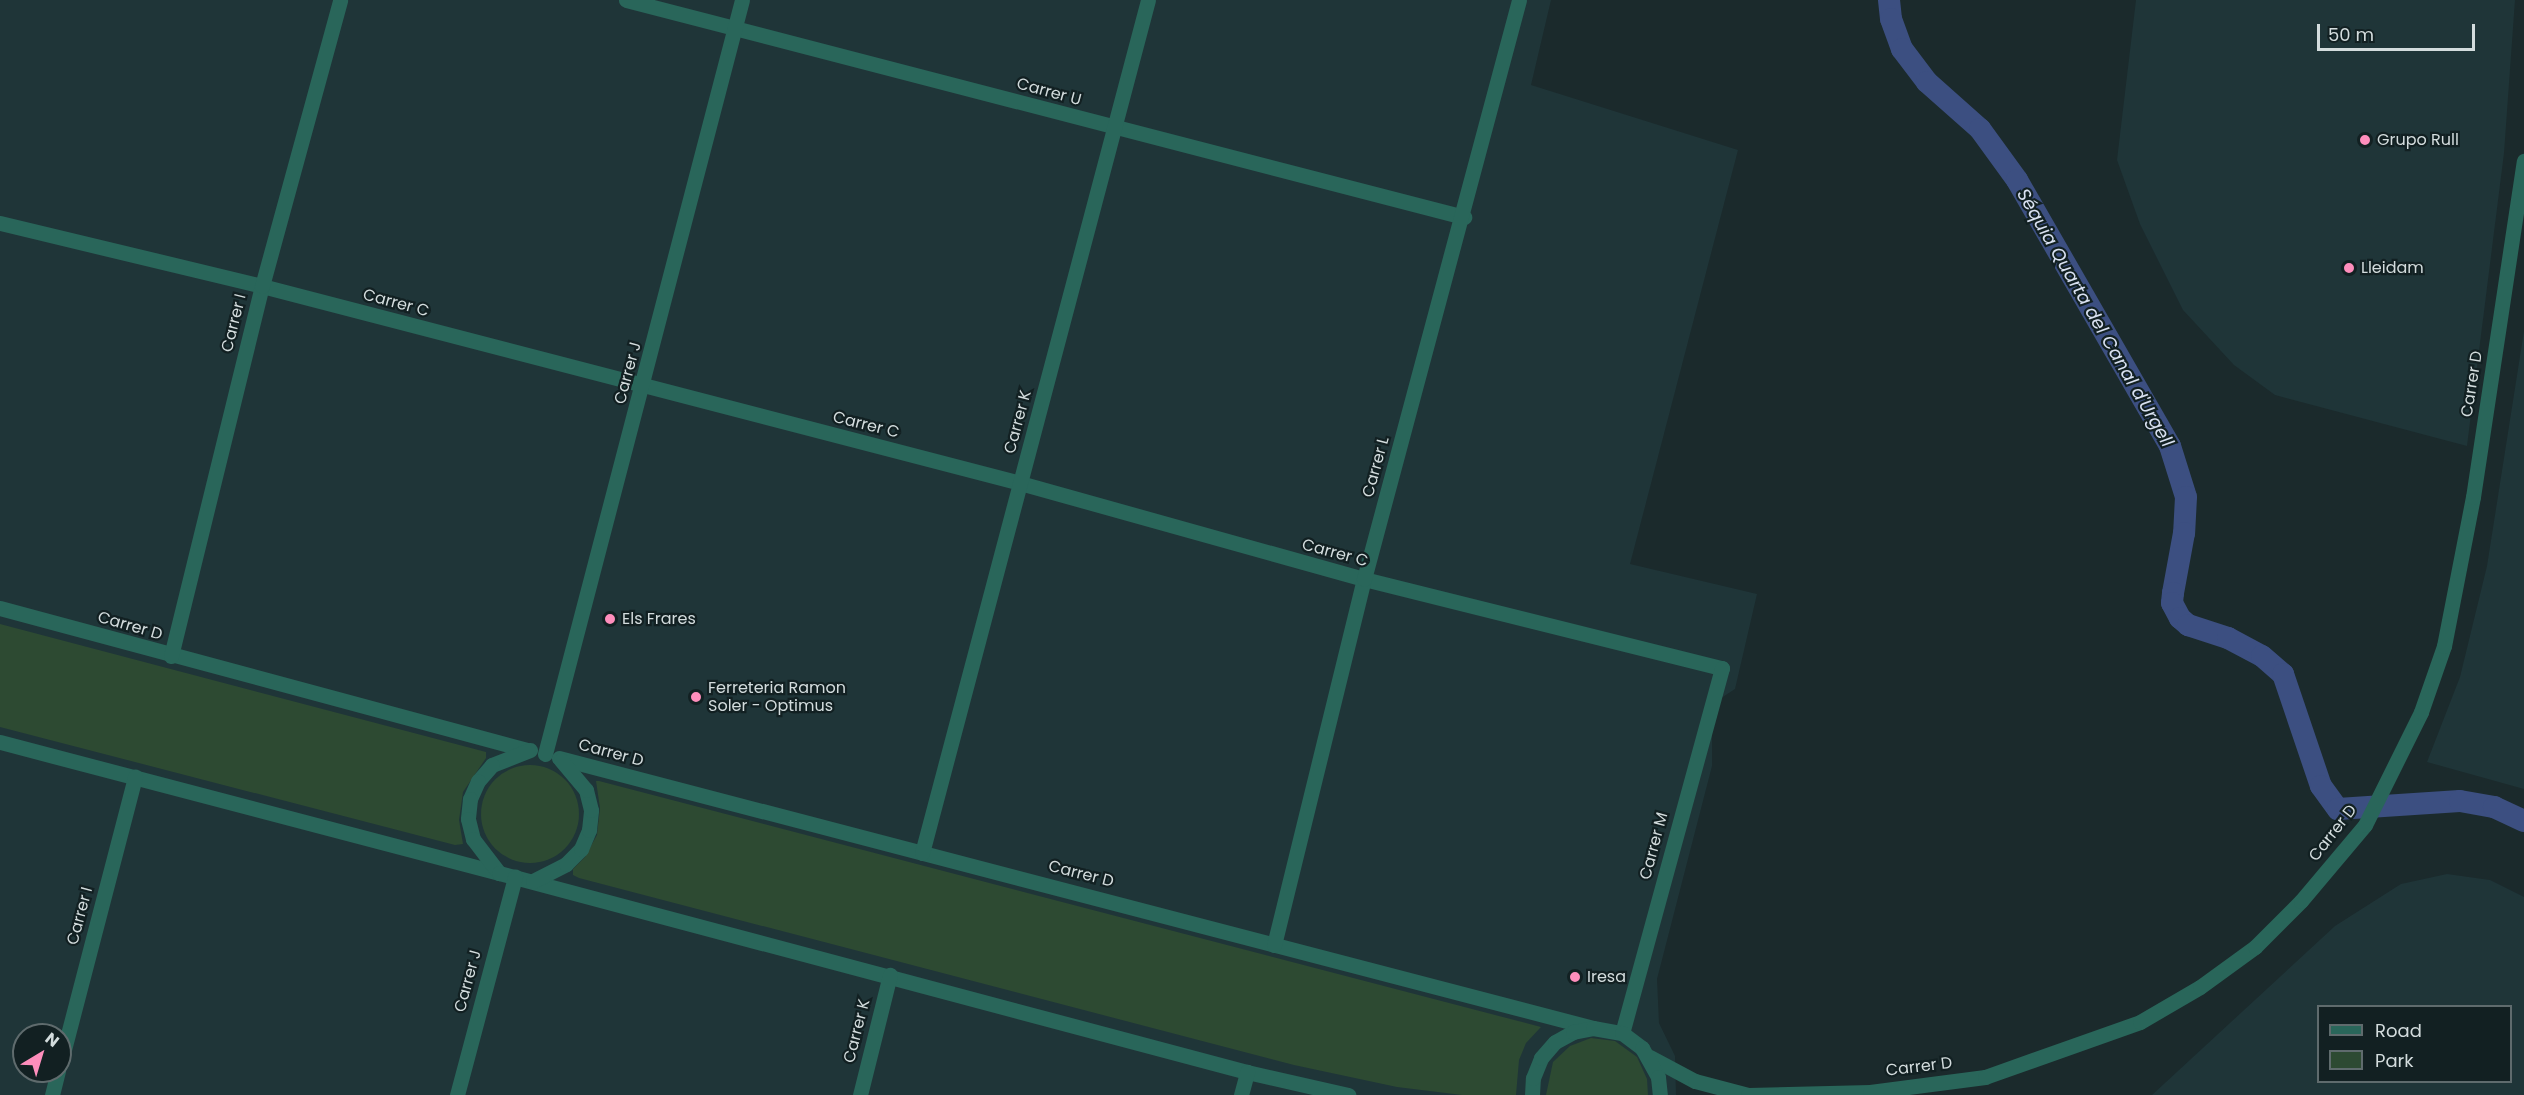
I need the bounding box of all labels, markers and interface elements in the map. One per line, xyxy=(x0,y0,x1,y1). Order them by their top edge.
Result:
scale bar xyxy=(2320,12,2478,50)
text: 50 m xyxy=(2328,22,2374,47)
street label: Carrer U xyxy=(1015,74,1083,110)
place label: Grupo Rull xyxy=(2377,130,2459,150)
marker: Grupo Rull xyxy=(2358,133,2372,147)
water label: Séquia Quarta del Canal d'Urgell xyxy=(2012,185,2178,451)
place label: Lleidam xyxy=(2361,258,2424,278)
marker: Lleidam xyxy=(2342,261,2356,275)
street label: Carrer C xyxy=(361,285,431,321)
street label: Carrer I xyxy=(218,292,250,354)
street label: Carrer J xyxy=(610,340,646,406)
street label: Carrer D xyxy=(2457,350,2487,418)
street label: Carrer K xyxy=(1000,388,1036,456)
street label: Carrer C xyxy=(831,408,901,442)
street label: Carrer L xyxy=(1359,434,1393,500)
street label: Carrer C xyxy=(1300,535,1370,571)
street label: Carrer D xyxy=(95,608,165,644)
place label: Els Frares xyxy=(622,609,696,629)
marker: Els Frares xyxy=(603,612,617,626)
place label: Ferreteria Ramon Soler - Optimus xyxy=(708,678,846,716)
marker: Ferreteria Ramon Soler - Optimus xyxy=(689,690,703,704)
street label: Carrer D xyxy=(576,735,646,771)
street label: Carrer D xyxy=(2305,801,2361,865)
street label: Carrer M xyxy=(1636,810,1672,882)
street label: Carrer D xyxy=(1046,857,1116,891)
street label: Carrer I xyxy=(63,885,97,947)
street label: Carrer J xyxy=(450,948,486,1014)
place label: Iresa xyxy=(1587,967,1626,987)
marker: Iresa xyxy=(1568,970,1582,984)
street label: Carrer K xyxy=(840,997,874,1065)
legend xyxy=(2317,1005,2512,1083)
text: Road xyxy=(2375,1018,2422,1043)
north arrow xyxy=(12,1023,72,1083)
text: N xyxy=(40,1027,64,1053)
text: Park xyxy=(2375,1048,2414,1073)
street label: Carrer D xyxy=(1885,1053,1953,1081)

